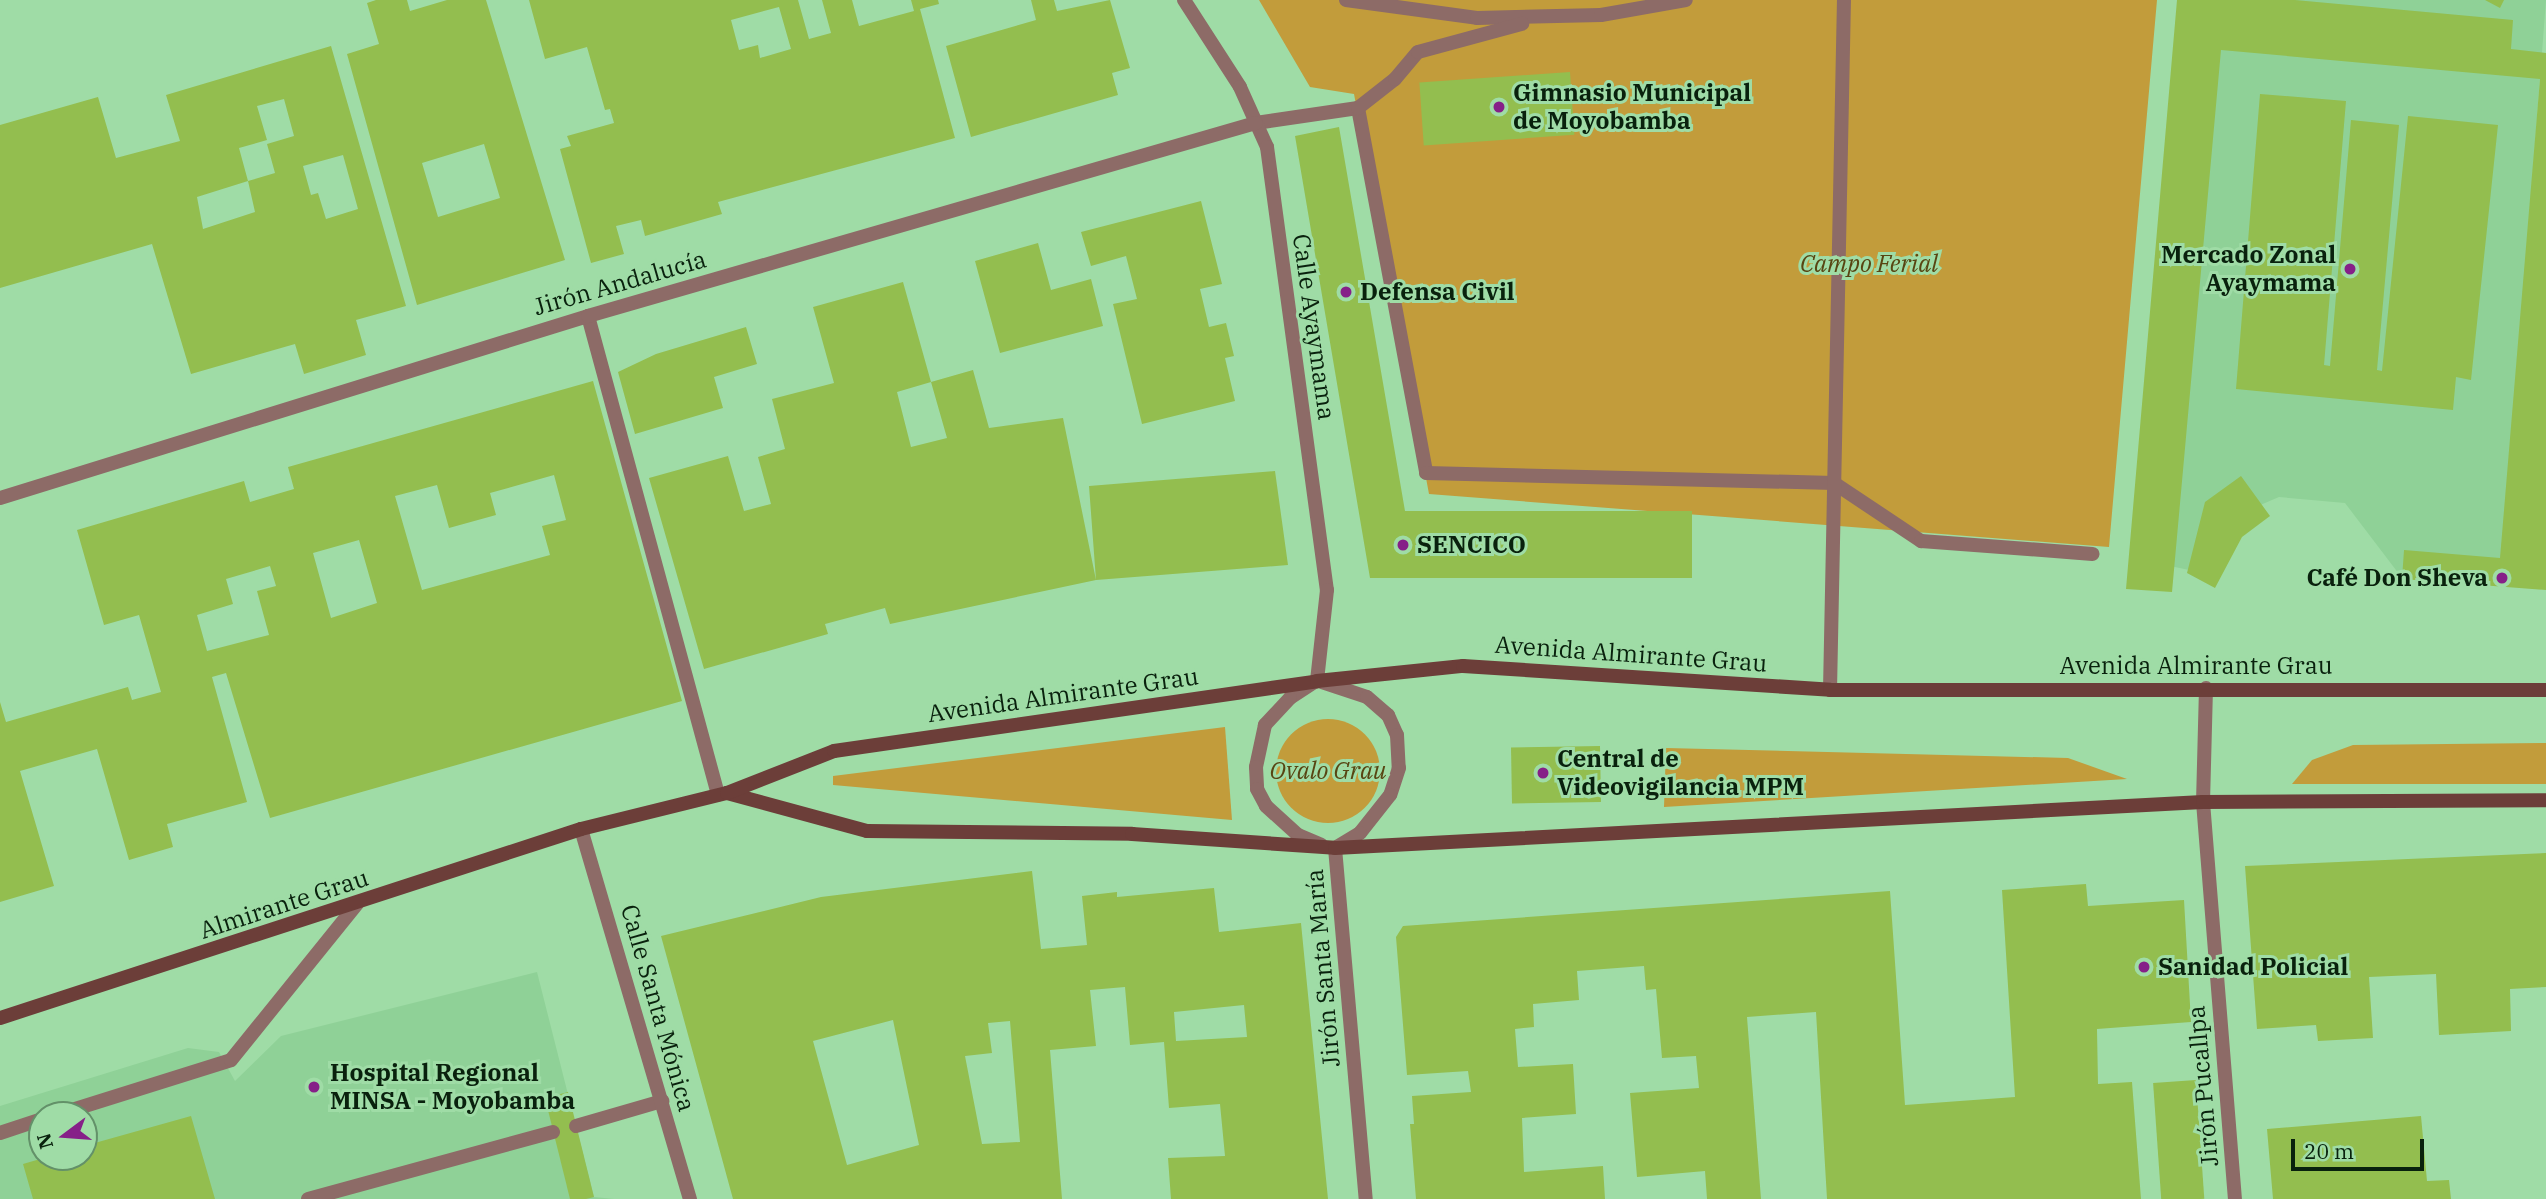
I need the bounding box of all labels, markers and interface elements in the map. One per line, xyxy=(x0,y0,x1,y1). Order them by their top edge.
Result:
place label: Gimnasio Municipal de Moyobamba xyxy=(1513,79,1751,135)
marker: Gimnasio Municipal de Moyobamba xyxy=(1491,99,1507,115)
street label: Calle Ayaymama xyxy=(1287,232,1341,422)
place label: Mercado Zonal Ayaymama xyxy=(2161,241,2336,297)
street label: Jirón Andalucía xyxy=(530,245,710,321)
park label: Campo Ferial xyxy=(1800,250,1938,278)
marker: Mercado Zonal Ayaymama xyxy=(2342,261,2358,277)
place label: Defensa Civil xyxy=(1360,278,1515,306)
marker: Defensa Civil xyxy=(1338,284,1354,300)
place label: SENCICO xyxy=(1417,531,1526,559)
marker: SENCICO xyxy=(1395,537,1411,553)
place label: Café Don Sheva xyxy=(2306,564,2488,592)
marker: Café Don Sheva xyxy=(2494,570,2510,586)
street label: Avenida Almirante Grau xyxy=(1494,630,1768,678)
street label: Avenida Almirante Grau xyxy=(2059,652,2333,680)
street label: Avenida Almirante Grau xyxy=(926,662,1200,728)
place label: Central de Videovigilancia MPM xyxy=(1557,745,1804,801)
park label: Ovalo Grau xyxy=(1270,757,1386,785)
marker: Central de Videovigilancia MPM xyxy=(1535,765,1551,781)
street label: Almirante Grau xyxy=(196,863,372,945)
street label: Jirón Santa María xyxy=(1300,868,1346,1068)
street label: Calle Santa Mónica xyxy=(615,901,701,1115)
place label: Sanidad Policial xyxy=(2158,953,2348,981)
marker: Sanidad Policial xyxy=(2136,959,2152,975)
street label: Jirón Pucallpa xyxy=(2182,1004,2224,1168)
place label: Hospital Regional MINSA - Moyobamba xyxy=(330,1059,575,1115)
marker: Hospital Regional MINSA - Moyobamba xyxy=(304,1077,324,1097)
north arrow xyxy=(28,1101,98,1171)
scale bar xyxy=(2294,1126,2427,1170)
text: N xyxy=(31,1131,58,1152)
text: 20 m xyxy=(2304,1137,2354,1165)

